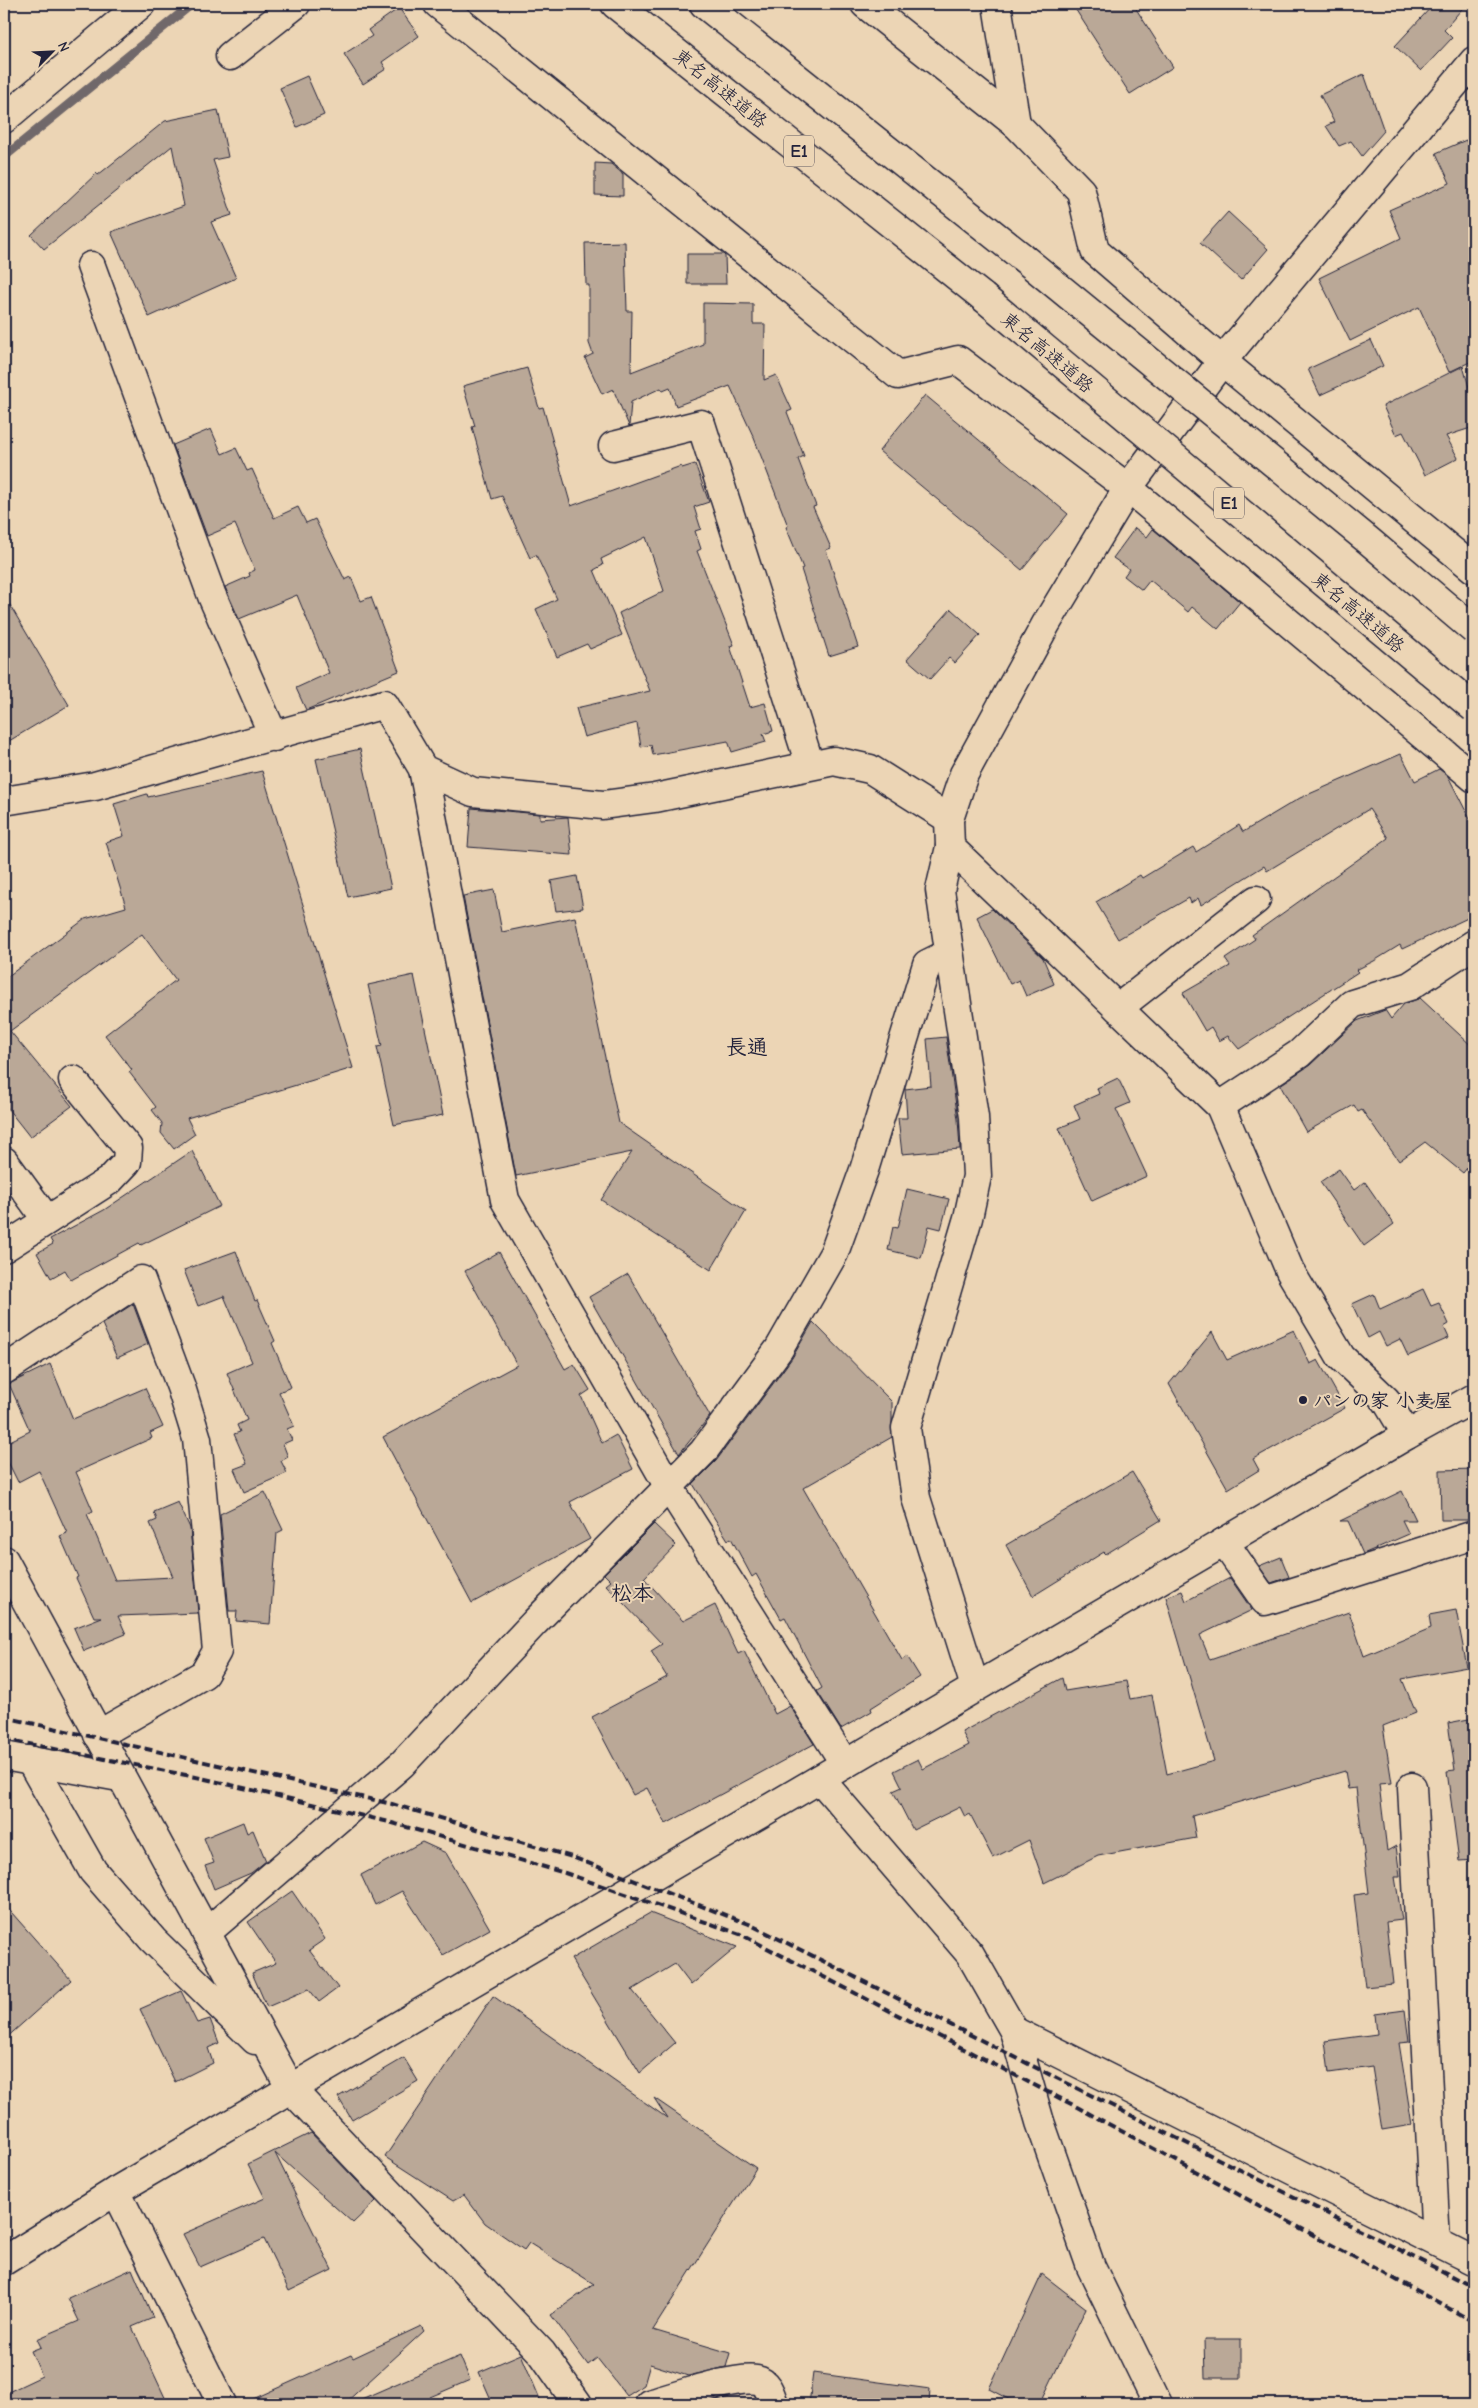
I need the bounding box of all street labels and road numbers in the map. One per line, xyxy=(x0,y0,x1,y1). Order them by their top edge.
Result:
street label: 東名高速道路 xyxy=(669,44,772,133)
road number: E1 xyxy=(784,136,814,166)
street label: 東名高速道路 xyxy=(997,308,1098,398)
road number: E1 xyxy=(1214,488,1244,518)
street label: 東名高速道路 xyxy=(1308,568,1409,658)

